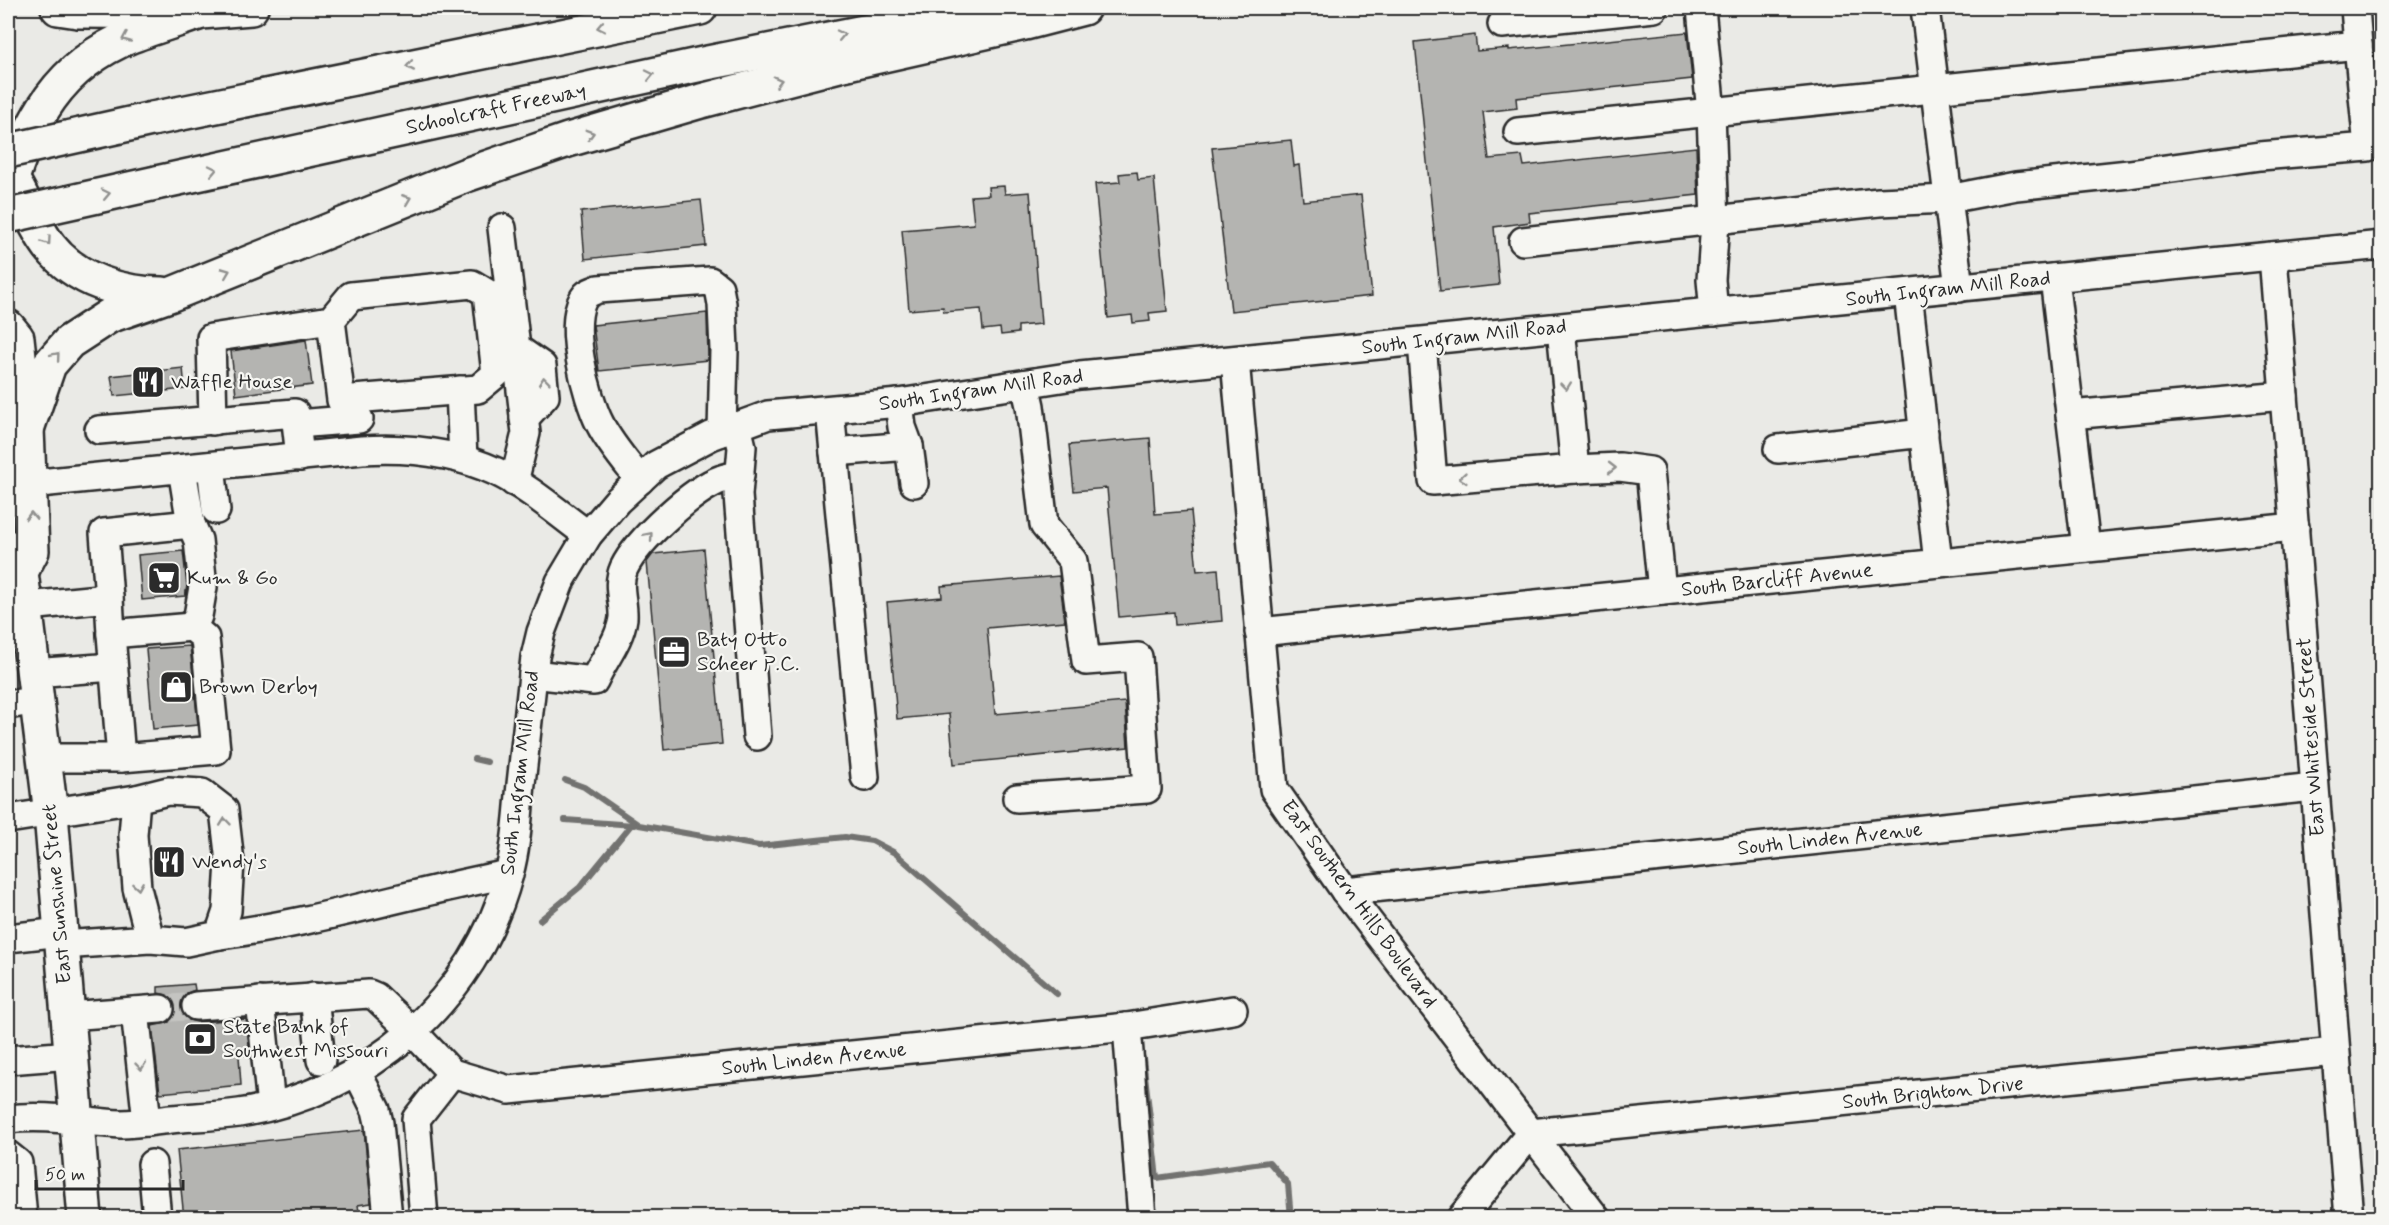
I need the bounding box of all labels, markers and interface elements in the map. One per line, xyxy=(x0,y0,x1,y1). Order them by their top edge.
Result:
one-way arrow xyxy=(597,20,607,33)
one-way arrow xyxy=(835,29,845,42)
one-way arrow xyxy=(122,31,133,43)
one-way arrow xyxy=(406,59,416,72)
one-way arrow xyxy=(645,69,655,82)
street label: Schoolcraft Freeway xyxy=(403,76,589,142)
one-way arrow xyxy=(772,76,783,88)
one-way arrow xyxy=(584,129,595,141)
one-way arrow xyxy=(208,165,218,178)
one-way arrow xyxy=(100,188,110,201)
one-way arrow xyxy=(400,194,411,206)
one-way arrow xyxy=(40,234,51,245)
street label: South Ingram Mill Road xyxy=(1844,264,2052,316)
one-way arrow xyxy=(220,267,231,279)
street label: South Ingram Mill Road xyxy=(1360,312,1568,364)
one-way arrow xyxy=(49,352,60,363)
street label: South Ingram Mill Road xyxy=(877,362,1085,420)
restaurant icon: Waffle House xyxy=(130,364,166,400)
place label: Waffle House xyxy=(171,368,293,396)
one-way arrow xyxy=(538,377,550,386)
one-way arrow xyxy=(1559,382,1572,391)
one-way arrow xyxy=(1608,462,1617,474)
one-way arrow xyxy=(1459,471,1468,484)
one-way arrow xyxy=(25,512,37,521)
one-way arrow xyxy=(642,532,653,542)
street label: South Barcliff Avenue xyxy=(1680,556,1874,604)
supermarket icon: Kum & Go xyxy=(146,560,182,596)
place label: Kum & Go xyxy=(187,564,278,592)
place label: Baty Otto Scheer P.C. xyxy=(697,626,799,678)
office icon: Baty Otto Scheer P.C. xyxy=(656,634,692,670)
street label: East Whiteside Street xyxy=(2290,636,2332,838)
shop icon: Brown Derby xyxy=(158,669,194,705)
street label: South Ingram Mill Road xyxy=(494,669,548,877)
place label: Brown Derby xyxy=(199,673,318,701)
street label: East Southern Hills Boulevard xyxy=(1274,794,1444,1014)
street label: East Sunshine Street xyxy=(35,803,79,985)
street label: South Linden Avenue xyxy=(1736,815,1924,863)
one-way arrow xyxy=(219,817,232,826)
restaurant icon: Wendy's xyxy=(151,844,187,880)
place label: Wendy's xyxy=(192,848,267,876)
one-way arrow xyxy=(131,881,144,891)
place label: State Bank of Southwest Missouri xyxy=(223,1013,388,1065)
bank icon: State Bank of Southwest Missouri xyxy=(182,1021,218,1057)
street label: South Linden Avenue xyxy=(720,1035,908,1083)
one-way arrow xyxy=(134,1062,147,1071)
street label: South Brighton Drive xyxy=(1841,1070,2025,1117)
scale bar xyxy=(36,1153,183,1191)
text: 50 m xyxy=(45,1163,85,1187)

